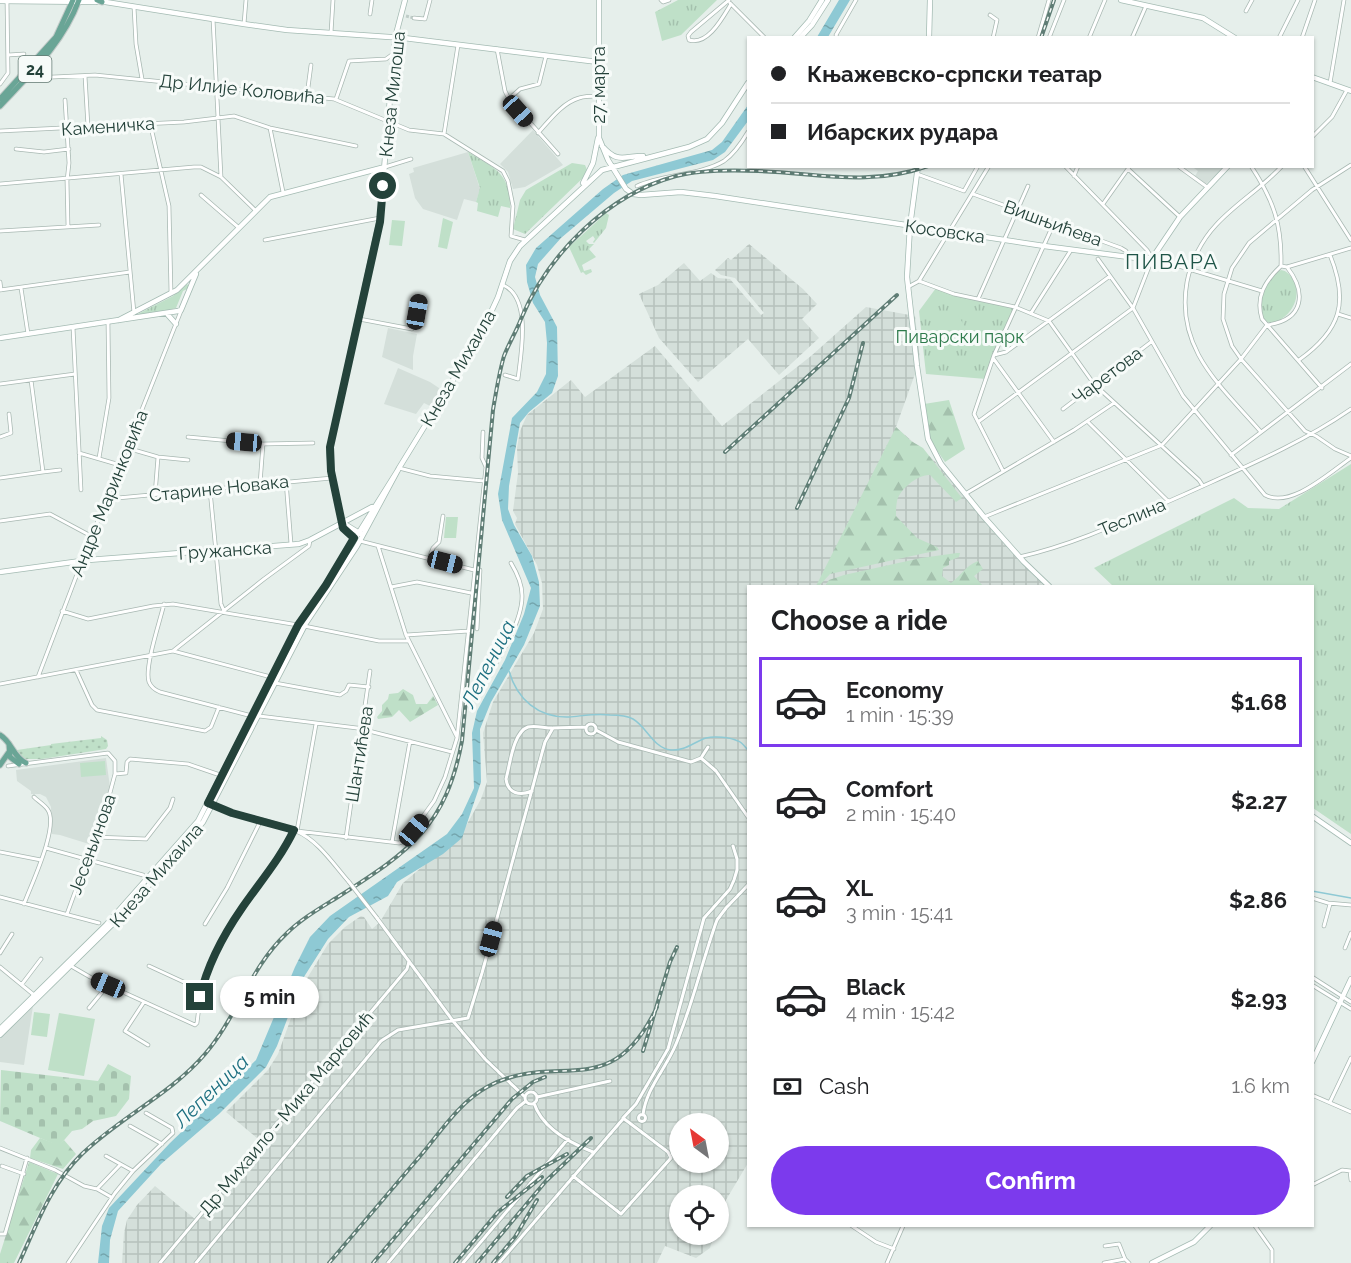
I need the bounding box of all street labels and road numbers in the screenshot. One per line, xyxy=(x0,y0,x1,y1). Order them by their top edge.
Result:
street label: Кнеза Милоша xyxy=(375,30,409,158)
street label: 27. марта xyxy=(588,46,609,124)
road number: 24 xyxy=(18,56,51,82)
street label: Др Илије Коловића xyxy=(158,70,326,108)
street label: Каменичка xyxy=(60,112,156,140)
street label: Вишњићева xyxy=(1001,196,1105,250)
street label: Косовска xyxy=(904,215,986,247)
street label: Кнеза Михаила xyxy=(416,306,500,430)
street label: Чаретова xyxy=(1068,342,1146,408)
street label: Андре Маринковића xyxy=(66,407,152,579)
street label: Старине Новака xyxy=(148,470,290,506)
street label: Теслина xyxy=(1095,494,1169,540)
street label: Гружанска xyxy=(178,536,272,564)
street label: Шантићева xyxy=(341,704,377,804)
street label: Јесењинова xyxy=(64,791,120,897)
street label: Кнеза Михаила xyxy=(105,819,207,931)
street label: Др Михаило - Мика Марковић xyxy=(194,1007,378,1219)

